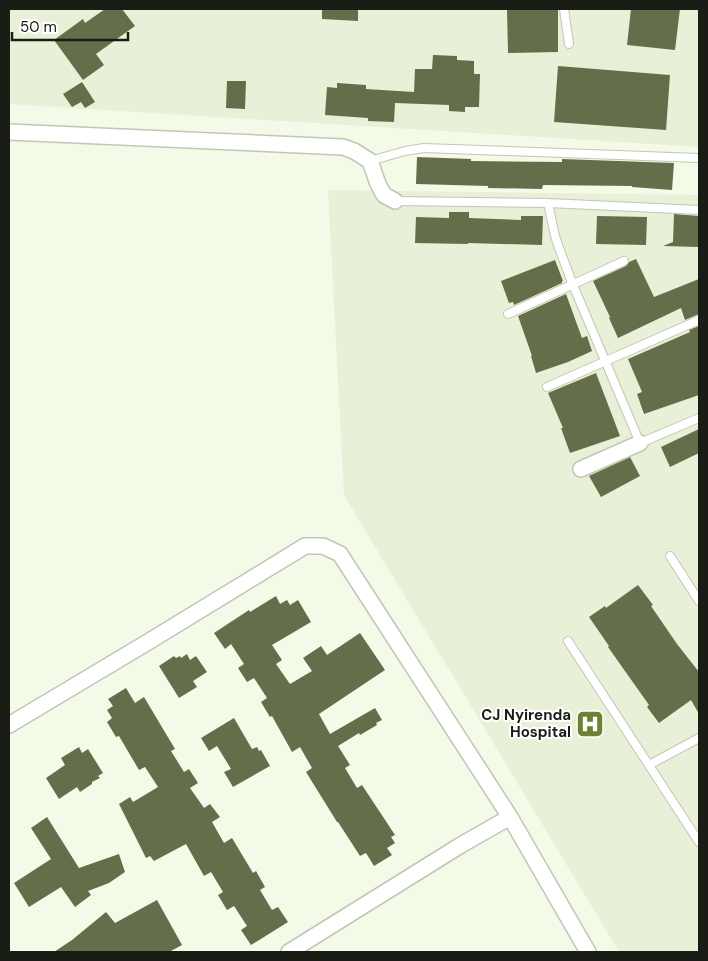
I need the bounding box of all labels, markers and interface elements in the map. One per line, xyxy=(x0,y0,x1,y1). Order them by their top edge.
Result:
scale bar xyxy=(12,10,129,42)
text: 50 m xyxy=(20,17,57,37)
place label: CJ Nyirenda Hospital xyxy=(481,705,571,742)
hospital icon: CJ Nyirenda Hospital xyxy=(575,709,605,739)

